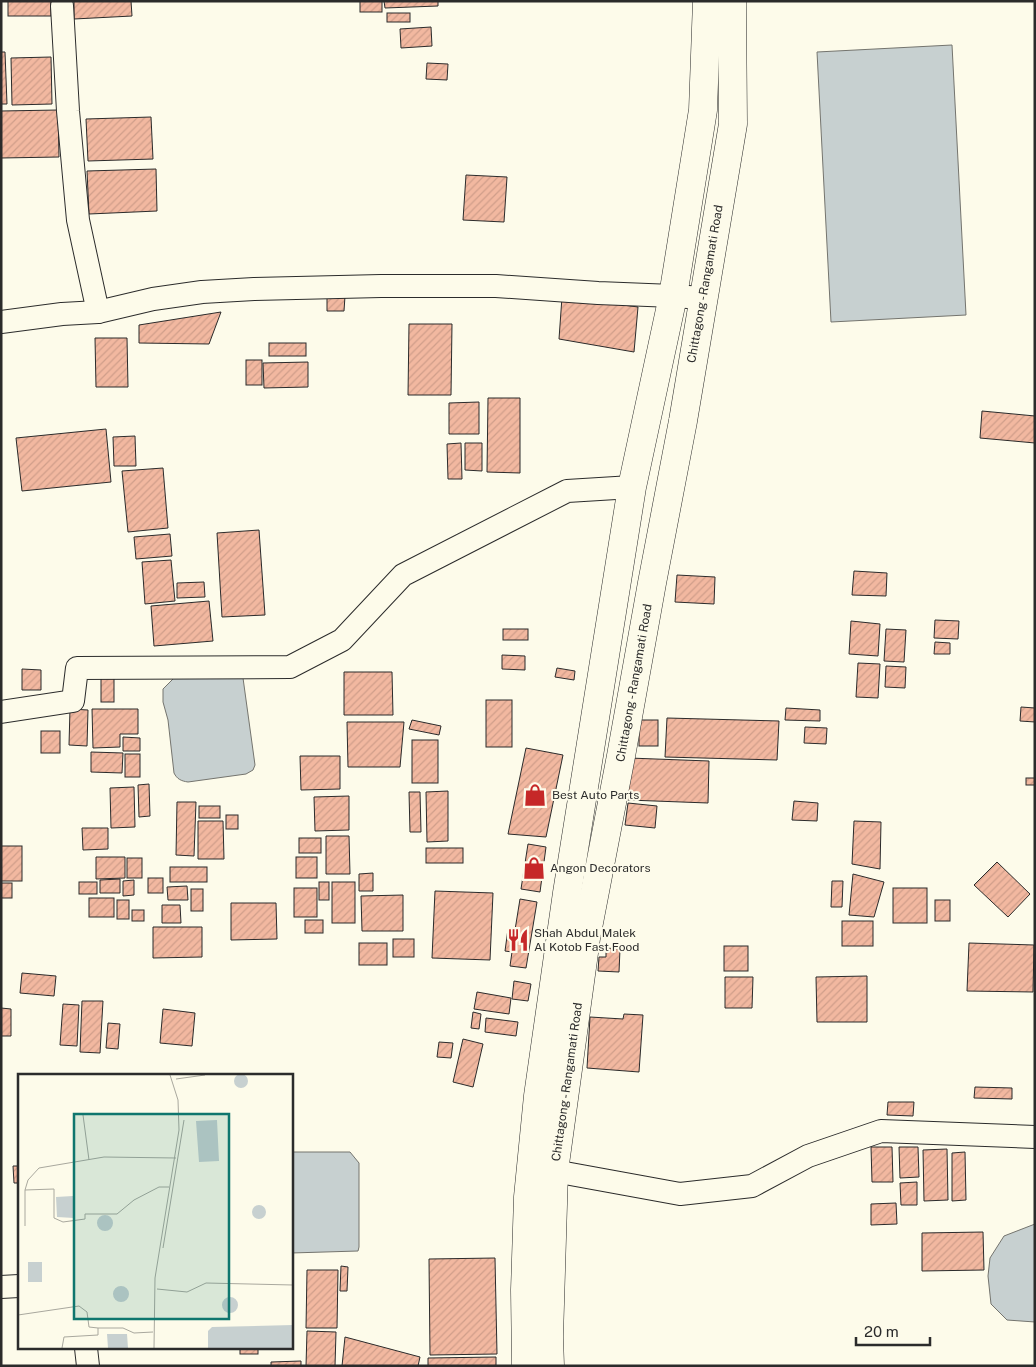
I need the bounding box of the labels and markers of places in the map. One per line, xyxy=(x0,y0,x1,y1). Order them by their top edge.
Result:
shop icon: Best Auto Parts xyxy=(522,782,548,808)
place label: Best Auto Parts xyxy=(552,788,639,802)
shop icon: Angon Decorators xyxy=(521,855,547,881)
place label: Angon Decorators xyxy=(550,861,651,875)
place label: Shah Abdul Malek Al Kotob Fast Food xyxy=(534,926,640,954)
restaurant icon: Shah Abdul Malek Al Kotob Fast Food xyxy=(505,927,531,953)

